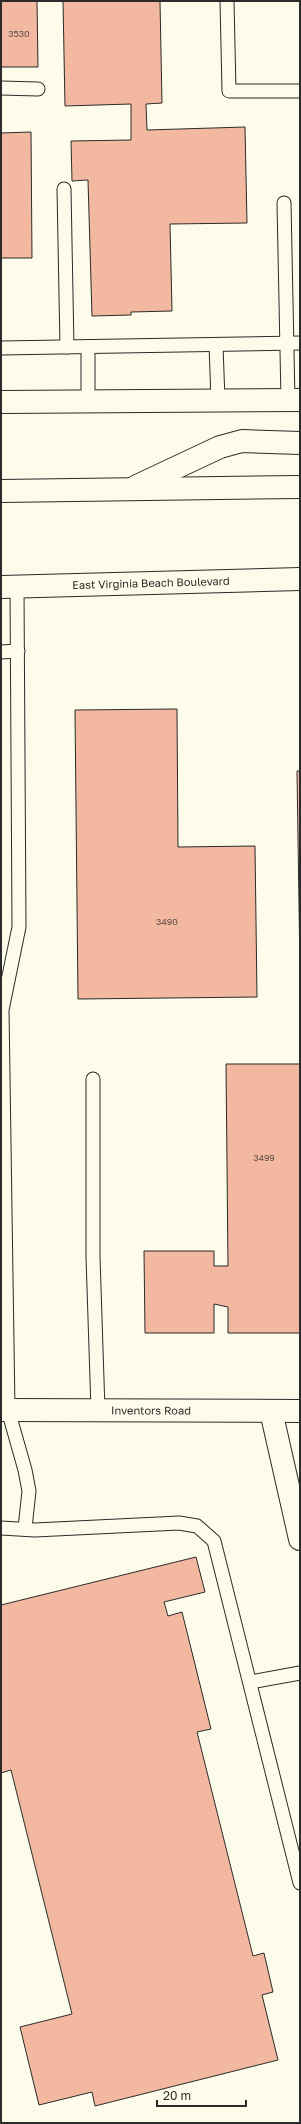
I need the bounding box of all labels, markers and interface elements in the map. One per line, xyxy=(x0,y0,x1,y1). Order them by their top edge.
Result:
house number: 3530 xyxy=(8,28,30,39)
street label: East Virginia Beach Boulevard xyxy=(72,574,230,591)
house number: 3490 xyxy=(156,916,178,927)
house number: 3499 xyxy=(253,1152,275,1163)
street label: Inventors Road xyxy=(111,1403,191,1417)
scale bar xyxy=(157,2082,246,2108)
text: 20 m xyxy=(163,2088,191,2103)

